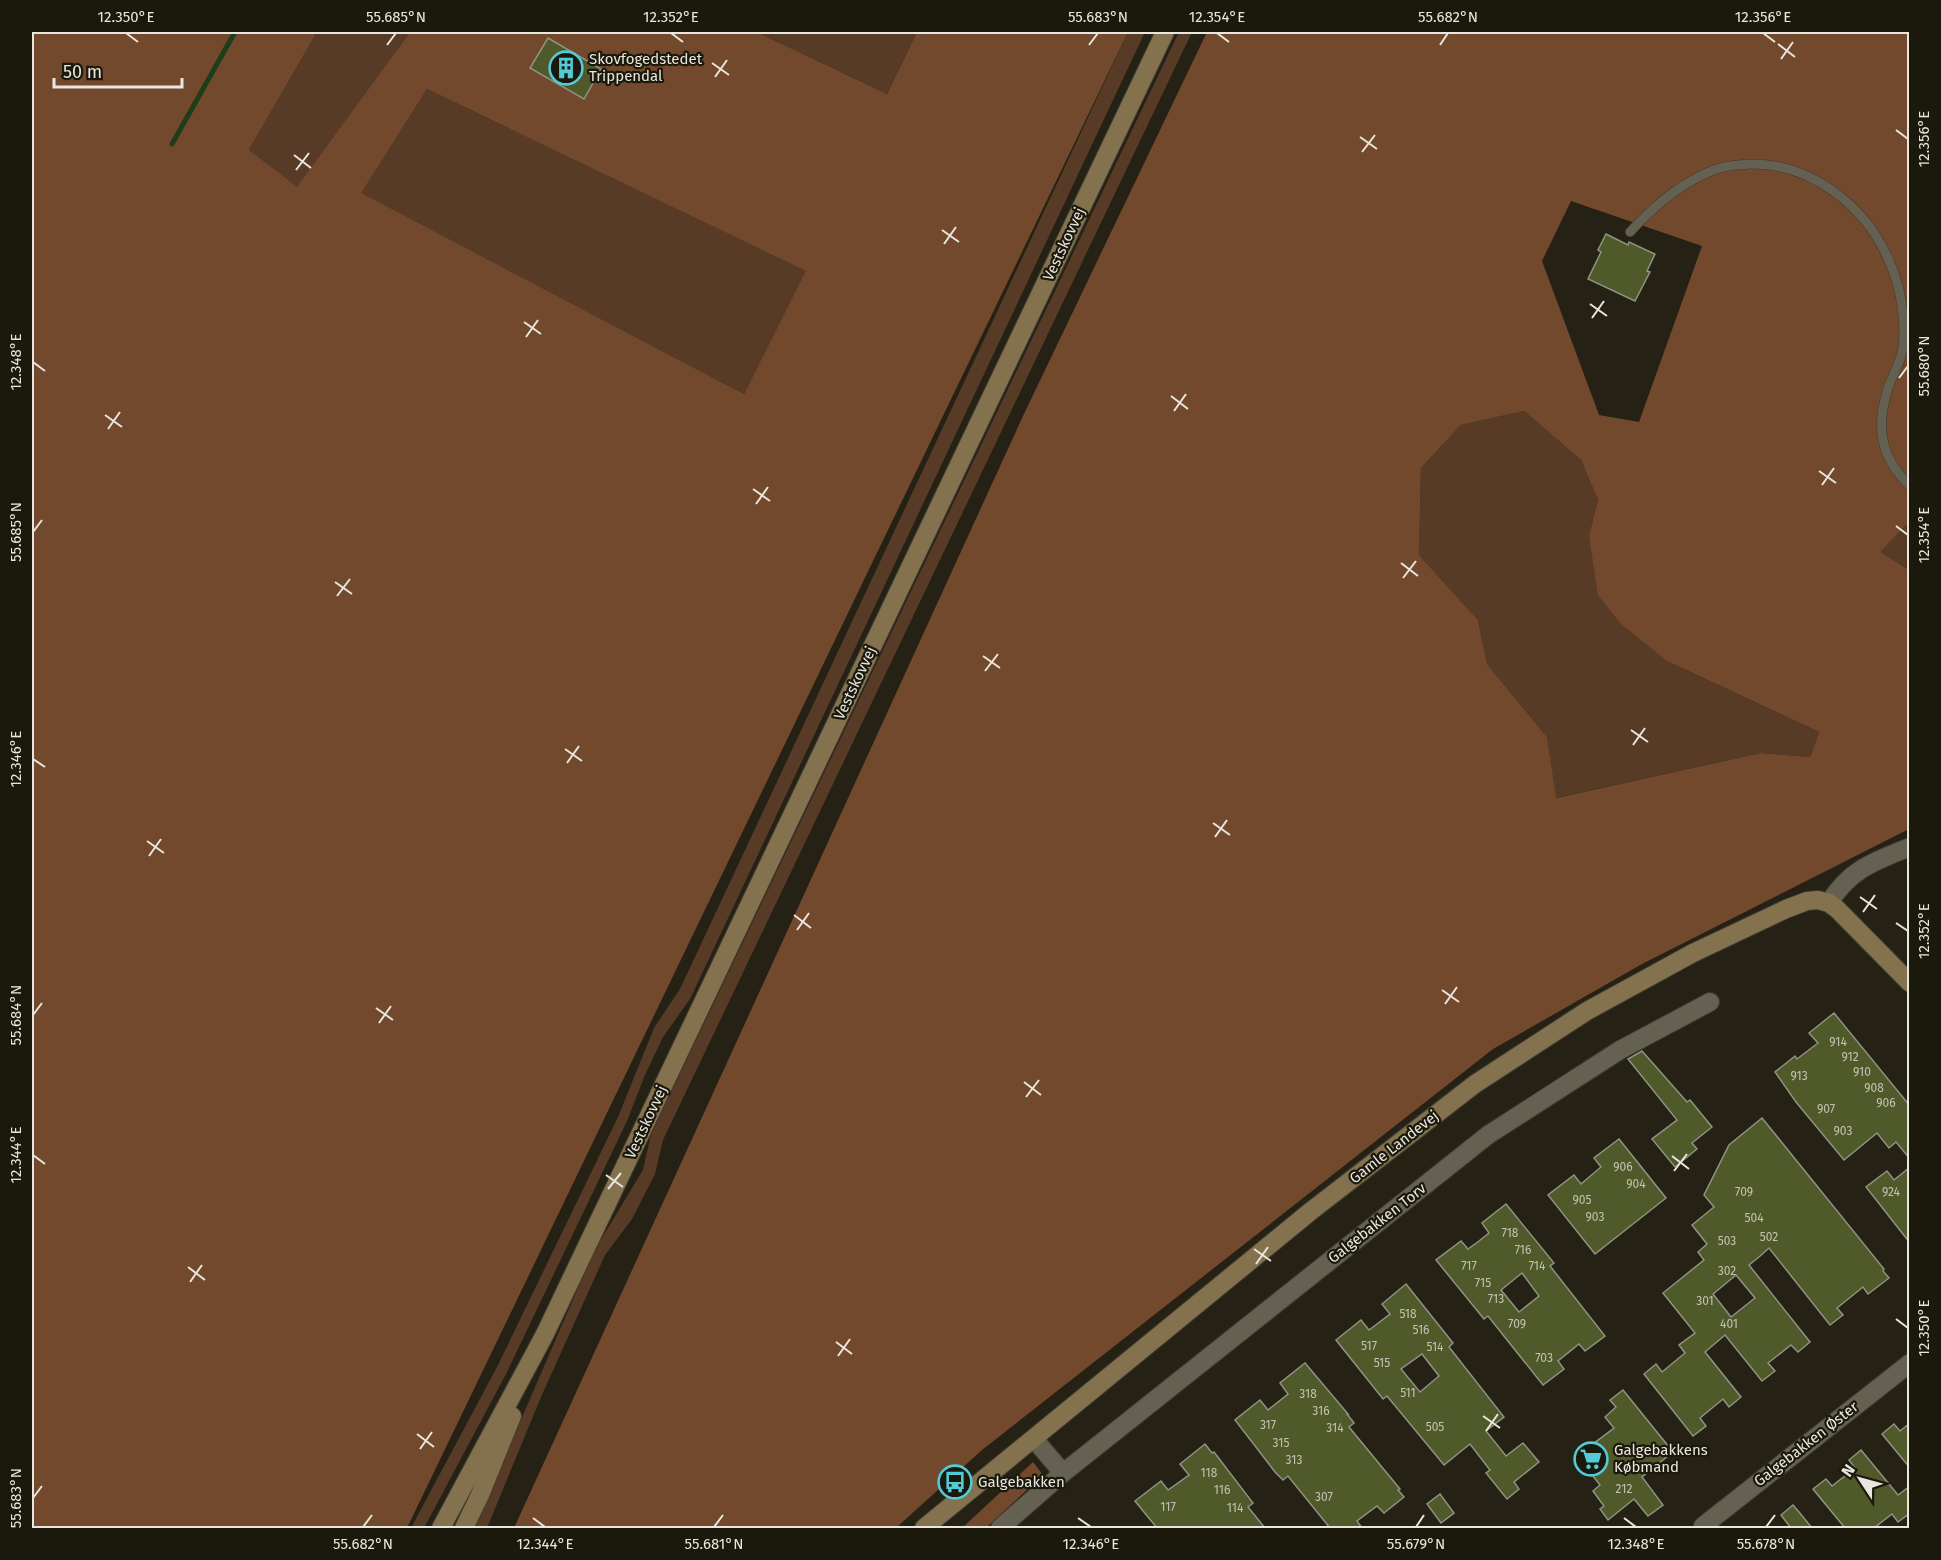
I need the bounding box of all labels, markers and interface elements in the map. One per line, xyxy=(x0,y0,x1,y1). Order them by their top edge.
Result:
text: 12.350°E xyxy=(98,8,154,26)
text: 55.685°N xyxy=(366,8,426,26)
text: 12.352°E xyxy=(643,8,699,26)
text: 55.683°N xyxy=(1068,8,1128,26)
text: 12.354°E xyxy=(1189,8,1245,26)
text: 55.682°N xyxy=(1418,8,1478,26)
text: 12.356°E xyxy=(1735,8,1791,26)
building icon: Skovfogedstedet Trippendal xyxy=(548,50,584,86)
place label: Skovfogedstedet Trippendal xyxy=(589,50,703,85)
scale bar xyxy=(54,51,182,89)
text: 50 m xyxy=(63,61,102,83)
text: 12.356°E xyxy=(1915,111,1933,167)
street label: Vestskovvej xyxy=(1039,204,1089,284)
text: 12.348°E xyxy=(7,333,25,391)
text: 55.680°N xyxy=(1915,335,1933,397)
text: 55.685°N xyxy=(7,502,25,562)
text: 12.354°E xyxy=(1915,507,1933,563)
street label: Vestskovvej xyxy=(830,643,880,723)
text: 12.346°E xyxy=(7,731,25,787)
text: 12.352°E xyxy=(1915,903,1933,959)
text: 55.684°N xyxy=(7,985,25,1045)
house number: 914 xyxy=(1829,1035,1847,1049)
house number: 912 xyxy=(1841,1050,1859,1064)
house number: 910 xyxy=(1853,1065,1871,1079)
house number: 913 xyxy=(1790,1069,1808,1083)
house number: 908 xyxy=(1864,1081,1884,1095)
street label: Vestskovvej xyxy=(621,1082,671,1162)
house number: 906 xyxy=(1876,1096,1896,1110)
house number: 907 xyxy=(1817,1102,1835,1116)
street label: Gamle Landevej xyxy=(1346,1107,1442,1187)
house number: 903 xyxy=(1834,1124,1852,1138)
text: 12.344°E xyxy=(7,1127,25,1183)
house number: 906 xyxy=(1613,1160,1633,1174)
house number: 904 xyxy=(1626,1177,1646,1191)
street label: Galgebakken Torv xyxy=(1324,1179,1430,1267)
house number: 709 xyxy=(1735,1185,1753,1199)
house number: 924 xyxy=(1882,1185,1901,1199)
house number: 905 xyxy=(1572,1193,1592,1207)
house number: 903 xyxy=(1586,1210,1604,1224)
house number: 504 xyxy=(1744,1211,1764,1225)
house number: 718 xyxy=(1502,1226,1519,1240)
house number: 502 xyxy=(1760,1230,1778,1244)
house number: 503 xyxy=(1718,1234,1736,1248)
house number: 716 xyxy=(1515,1243,1531,1257)
house number: 717 xyxy=(1461,1259,1477,1273)
house number: 714 xyxy=(1529,1259,1546,1273)
house number: 302 xyxy=(1718,1264,1736,1278)
house number: 715 xyxy=(1475,1276,1491,1290)
house number: 713 xyxy=(1488,1292,1504,1306)
house number: 301 xyxy=(1696,1294,1714,1308)
text: 12.350°E xyxy=(1915,1300,1933,1356)
house number: 518 xyxy=(1399,1307,1417,1321)
house number: 709 xyxy=(1508,1317,1526,1331)
house number: 401 xyxy=(1720,1317,1738,1331)
house number: 516 xyxy=(1413,1323,1430,1337)
house number: 517 xyxy=(1361,1339,1377,1353)
house number: 514 xyxy=(1427,1340,1444,1354)
house number: 703 xyxy=(1535,1351,1553,1365)
house number: 515 xyxy=(1374,1356,1390,1370)
house number: 511 xyxy=(1400,1386,1416,1400)
house number: 318 xyxy=(1299,1387,1317,1401)
street label: Galgebakken Øster xyxy=(1750,1398,1862,1490)
house number: 316 xyxy=(1312,1404,1330,1418)
house number: 317 xyxy=(1260,1418,1276,1432)
house number: 505 xyxy=(1426,1420,1444,1434)
house number: 314 xyxy=(1326,1421,1344,1435)
house number: 315 xyxy=(1273,1436,1289,1450)
supermarket icon: Galgebakkens Købmand xyxy=(1573,1441,1609,1477)
place label: Galgebakkens Købmand xyxy=(1614,1441,1708,1476)
north arrow xyxy=(1830,1449,1890,1509)
house number: 313 xyxy=(1286,1453,1302,1467)
text: N xyxy=(1837,1461,1859,1480)
bus stop icon: Galgebakken xyxy=(937,1464,973,1500)
house number: 118 xyxy=(1201,1466,1218,1480)
text: 55.683°N xyxy=(7,1468,25,1528)
place label: Galgebakken xyxy=(978,1473,1065,1491)
house number: 212 xyxy=(1616,1482,1632,1496)
house number: 116 xyxy=(1214,1483,1230,1497)
house number: 307 xyxy=(1315,1490,1333,1504)
house number: 117 xyxy=(1160,1500,1176,1514)
house number: 114 xyxy=(1227,1501,1244,1515)
text: 55.682°N xyxy=(333,1535,393,1553)
text: 12.344°E xyxy=(517,1535,573,1553)
text: 55.681°N xyxy=(685,1535,743,1553)
text: 12.346°E xyxy=(1063,1535,1119,1553)
text: 55.679°N xyxy=(1387,1535,1445,1553)
text: 12.348°E xyxy=(1607,1535,1665,1553)
text: 55.678°N xyxy=(1737,1535,1795,1553)

